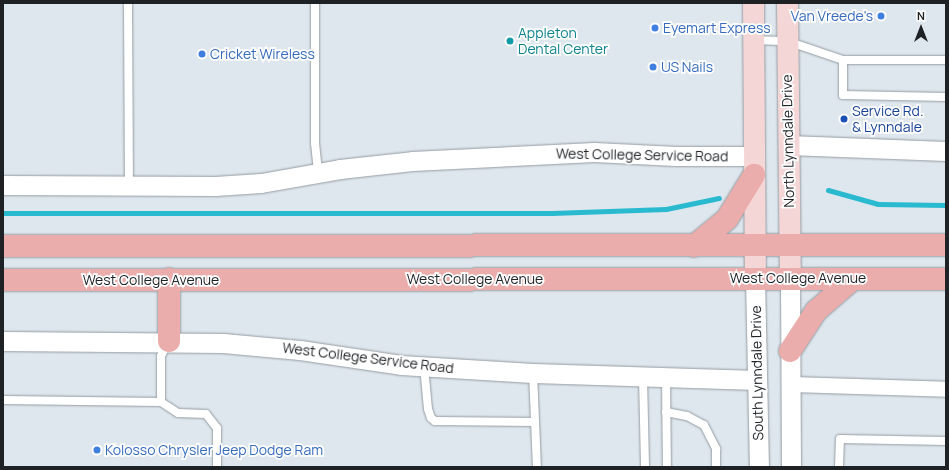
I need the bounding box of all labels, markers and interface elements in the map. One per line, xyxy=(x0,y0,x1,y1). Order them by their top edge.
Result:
place label: Van Vreede's xyxy=(791,8,873,24)
north arrow xyxy=(901,8,941,48)
text: N xyxy=(917,8,925,23)
marker: Van Vreede's xyxy=(876,11,886,21)
place label: Eyemart Express xyxy=(663,20,771,36)
marker: Eyemart Express xyxy=(650,23,660,33)
place label: Appleton Dental Center xyxy=(518,25,608,58)
marker: Appleton Dental Center xyxy=(505,36,515,46)
place label: Cricket Wireless xyxy=(210,46,315,62)
marker: Cricket Wireless xyxy=(197,49,207,59)
place label: US Nails xyxy=(661,59,713,75)
marker: US Nails xyxy=(648,62,658,72)
street label: North Lynndale Drive xyxy=(778,74,798,208)
place label: Service Rd. & Lynndale xyxy=(852,103,923,136)
marker: Service Rd. & Lynndale xyxy=(839,114,849,124)
street label: West College Service Road xyxy=(556,145,728,165)
street label: West College Avenue xyxy=(730,270,866,286)
street label: West College Avenue xyxy=(407,271,543,287)
street label: West College Avenue xyxy=(83,272,219,288)
street label: South Lynndale Drive xyxy=(747,305,767,441)
street label: West College Service Road xyxy=(281,339,455,377)
place label: Kolosso Chrysler Jeep Dodge Ram xyxy=(105,442,323,458)
marker: Kolosso Chrysler Jeep Dodge Ram xyxy=(92,445,102,455)

